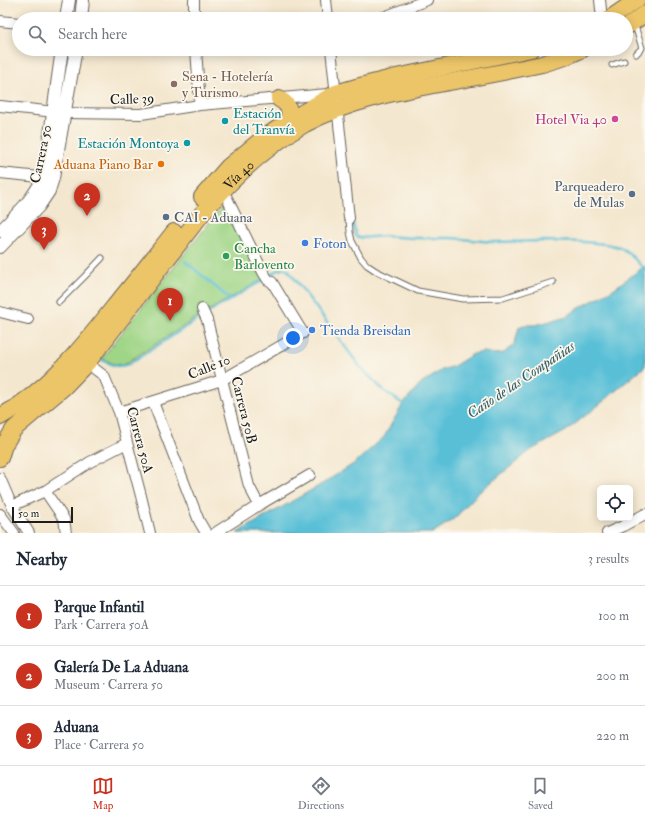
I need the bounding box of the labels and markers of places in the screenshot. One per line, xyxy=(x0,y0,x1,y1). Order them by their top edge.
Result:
place label: Sena - Hotelería y Turismo xyxy=(182,68,273,102)
marker: Sena - Hotelería y Turismo xyxy=(169,79,179,89)
place label: Estación del Tranvía xyxy=(233,105,295,138)
place label: Hotel Via 40 xyxy=(535,111,607,128)
marker: Hotel Via 40 xyxy=(610,114,620,124)
marker: Estación del Tranvía xyxy=(220,116,230,126)
place label: Estación Montoya xyxy=(77,135,179,153)
marker: Estación Montoya xyxy=(182,138,192,148)
place label: Aduana Piano Bar xyxy=(53,156,154,173)
marker: Aduana Piano Bar xyxy=(156,159,166,169)
place label: Parqueadero de Mulas xyxy=(554,178,624,211)
pin: 2 xyxy=(74,183,100,216)
marker: Parqueadero de Mulas xyxy=(627,189,637,199)
place label: CAI - Aduana xyxy=(174,209,253,226)
marker: CAI - Aduana xyxy=(161,212,171,222)
pin: 3 xyxy=(31,217,57,250)
place label: Foton xyxy=(313,235,347,252)
marker: Foton xyxy=(300,238,310,248)
place label: Cancha Barlovento xyxy=(234,240,295,273)
marker: Cancha Barlovento xyxy=(221,251,231,261)
pin: 1 xyxy=(157,288,183,321)
place label: Tienda Breisdan xyxy=(320,322,411,339)
marker: Tienda Breisdan xyxy=(307,325,317,335)

